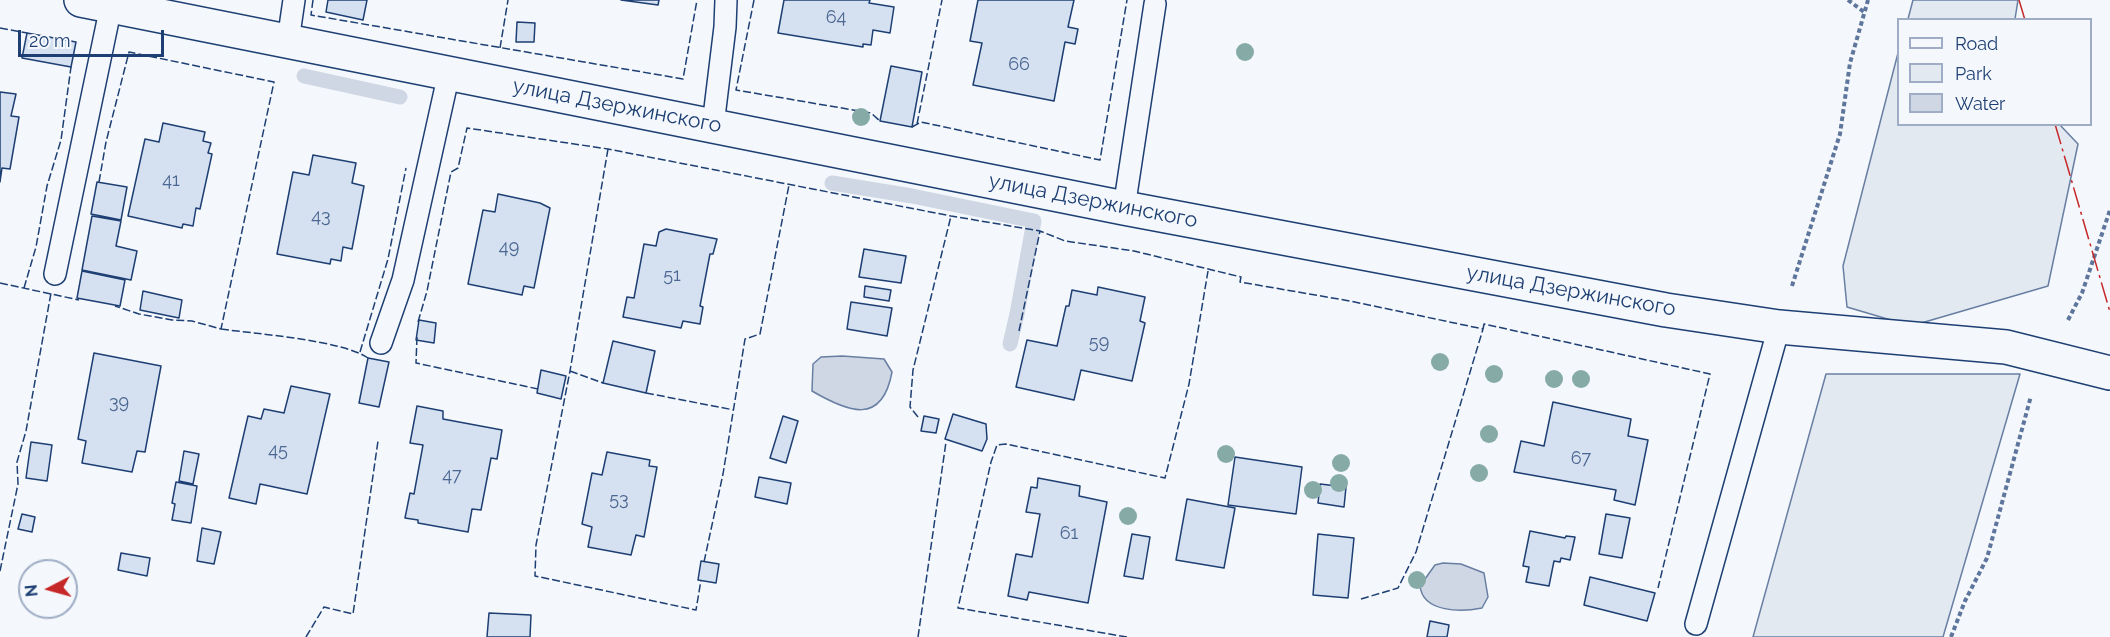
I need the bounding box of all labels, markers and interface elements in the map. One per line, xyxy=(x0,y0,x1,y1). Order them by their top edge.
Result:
house number: 64 xyxy=(826,7,846,29)
scale bar xyxy=(21,18,166,56)
legend xyxy=(1897,18,2092,126)
text: 20 m xyxy=(29,30,71,51)
text: Road xyxy=(1955,33,1998,54)
house number: 66 xyxy=(1008,54,1030,76)
text: Park xyxy=(1955,63,1992,84)
street label: улица Дзержинского xyxy=(510,73,724,139)
text: Water xyxy=(1955,93,2005,114)
street label: улица Дзержинского xyxy=(986,168,1200,234)
house number: 41 xyxy=(162,170,180,192)
house number: 43 xyxy=(311,206,331,228)
house number: 49 xyxy=(499,237,519,259)
street label: улица Дзержинского xyxy=(1464,260,1678,322)
house number: 51 xyxy=(663,265,681,287)
house number: 59 xyxy=(1089,332,1109,354)
house number: 39 xyxy=(109,392,129,414)
house number: 45 xyxy=(268,440,288,462)
house number: 67 xyxy=(1571,448,1591,470)
house number: 47 xyxy=(442,465,462,487)
house number: 53 xyxy=(609,489,629,511)
house number: 61 xyxy=(1060,523,1078,545)
north arrow xyxy=(18,559,78,619)
text: N xyxy=(22,584,42,598)

